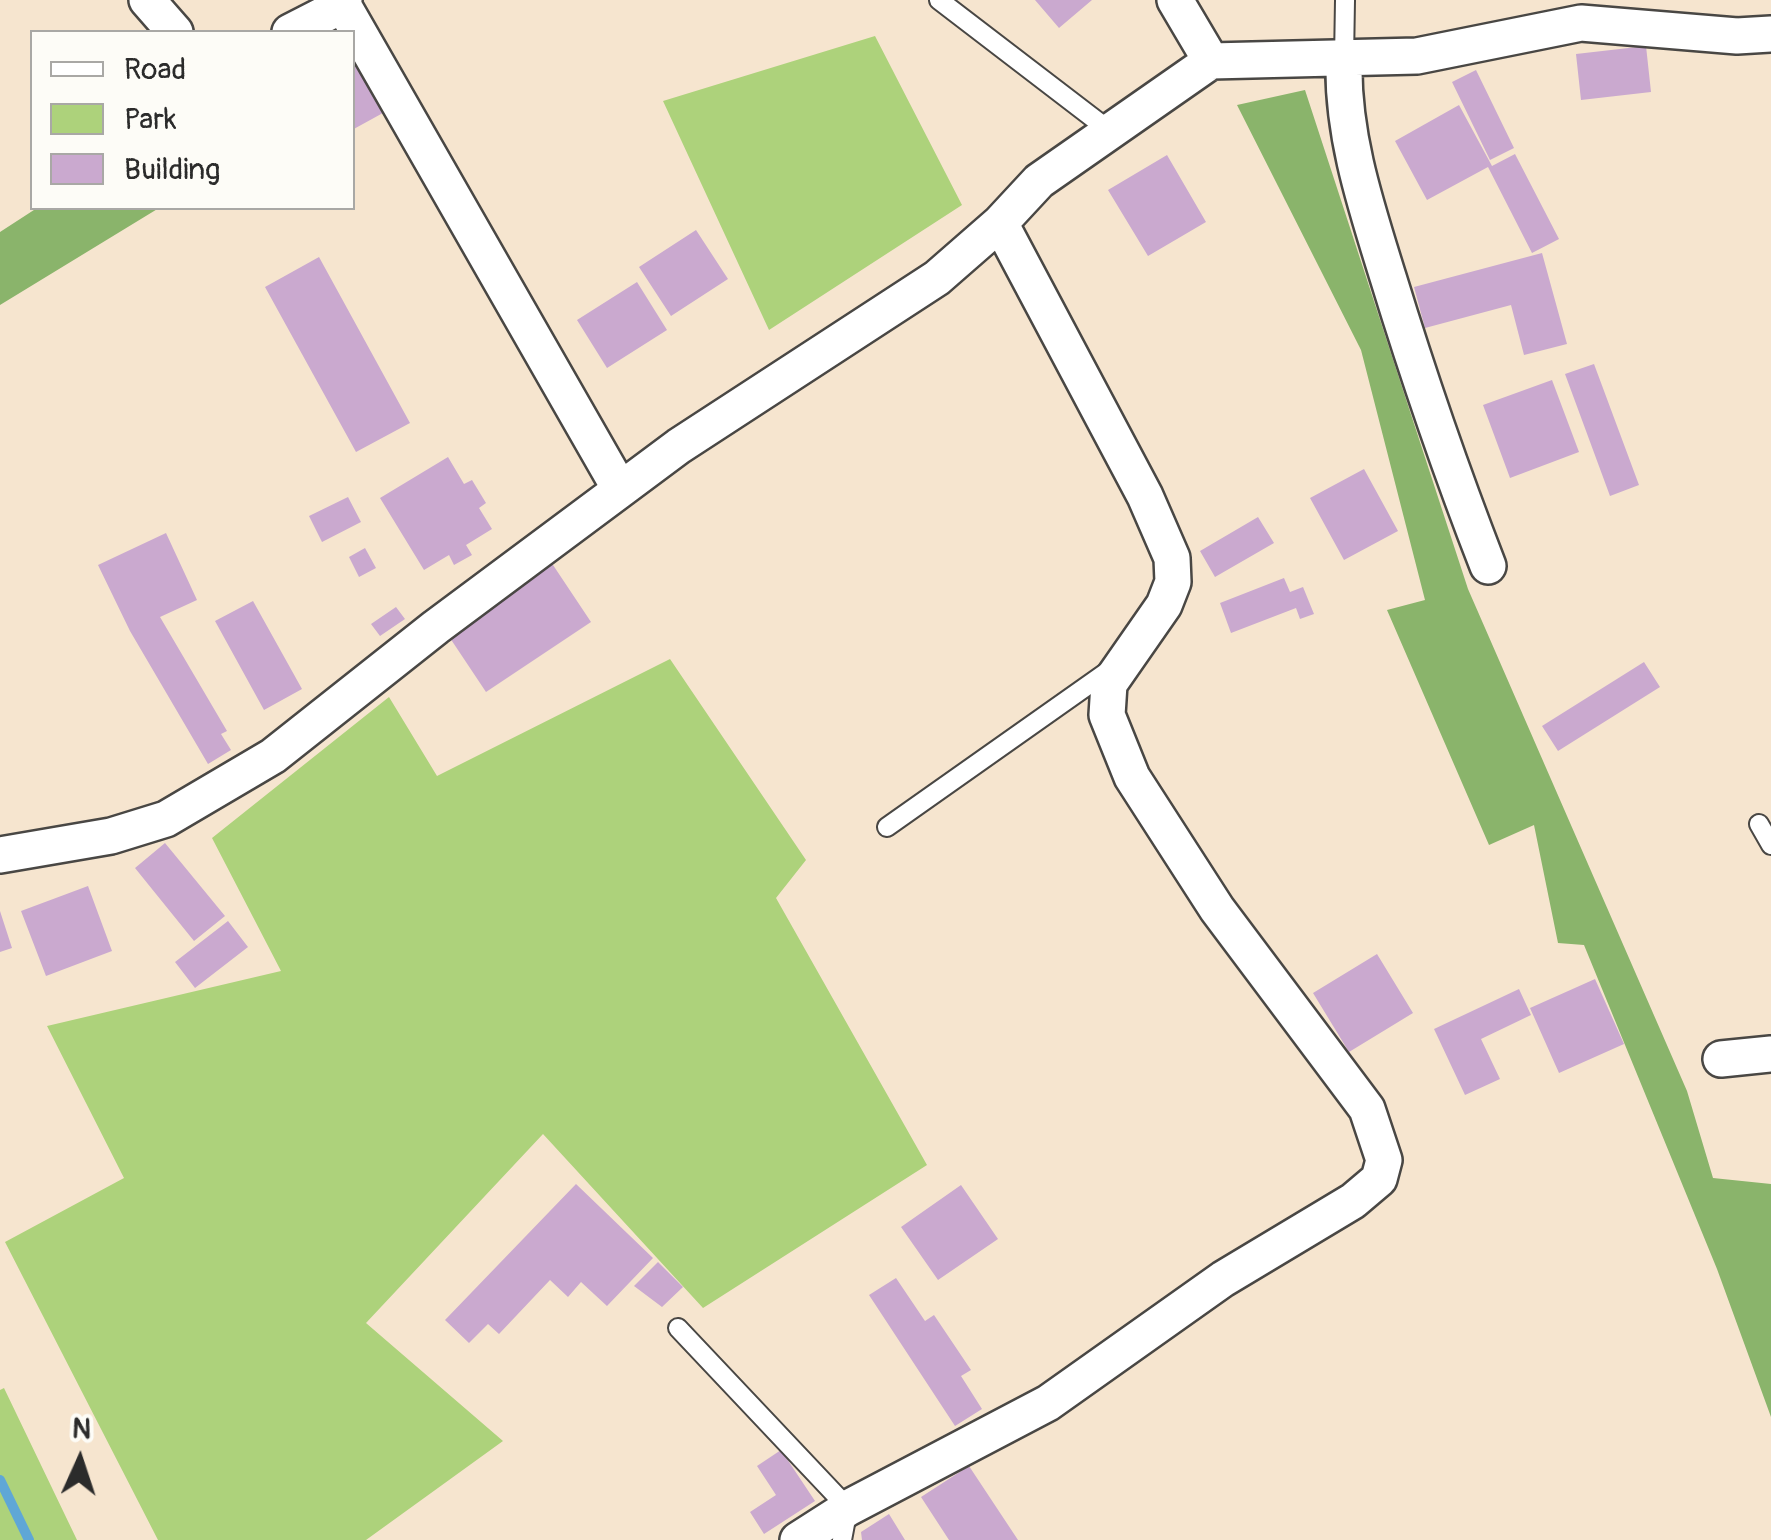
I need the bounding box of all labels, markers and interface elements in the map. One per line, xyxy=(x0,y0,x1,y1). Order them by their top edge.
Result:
legend xyxy=(30,30,355,210)
text: Road xyxy=(124,51,186,88)
text: Park xyxy=(124,101,177,138)
text: Building xyxy=(124,151,220,188)
north arrow xyxy=(30,1410,130,1510)
text: N xyxy=(71,1412,92,1448)

